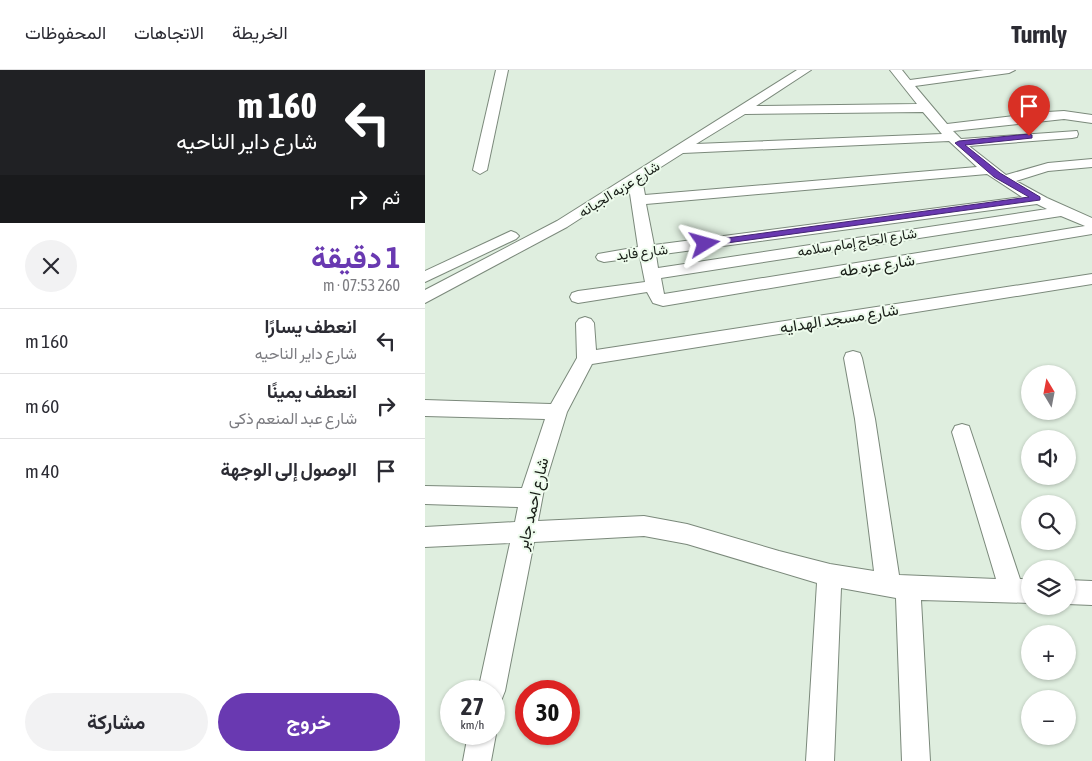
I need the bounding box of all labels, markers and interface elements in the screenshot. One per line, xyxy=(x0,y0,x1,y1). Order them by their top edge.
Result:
text: Turnly xyxy=(1011,21,1067,48)
text: المحفوظات xyxy=(25,22,106,43)
text: الاتجاهات xyxy=(134,22,204,43)
text: الخريطة xyxy=(232,22,288,43)
text: 160 m xyxy=(238,85,317,125)
pin xyxy=(1008,85,1050,136)
icon: left xyxy=(335,90,400,155)
icon: arrive xyxy=(1015,92,1043,120)
text: شارع داير الناحيه xyxy=(176,128,317,154)
street label: شارع عزبه الجبانه xyxy=(576,158,664,223)
icon: right xyxy=(344,185,372,213)
text: ثم xyxy=(382,186,400,208)
position arrow xyxy=(678,217,730,269)
street label: شارع الحاج إمام سلامه xyxy=(796,225,918,262)
button: close xyxy=(25,240,77,292)
text: 1 دقيقة xyxy=(311,240,400,274)
street label: شارع فايد xyxy=(615,241,669,266)
street label: شارع عزه طه xyxy=(838,250,916,283)
text: 260 m · 07:53 xyxy=(323,276,400,294)
street label: شارع مسجد الهدايه xyxy=(778,300,900,339)
text: انعطف يسارًا xyxy=(264,315,357,337)
icon: left xyxy=(372,327,400,355)
text: 160 m xyxy=(25,330,68,352)
text: شارع داير الناحيه xyxy=(255,344,357,362)
north arrow xyxy=(1021,365,1076,420)
map controls xyxy=(1021,365,1076,745)
text: انعطف يمينًا xyxy=(267,380,357,402)
icon: right xyxy=(372,392,400,420)
text: 60 m xyxy=(25,395,59,417)
text: شارع عبد المنعم ذكى xyxy=(229,409,357,427)
button: sound xyxy=(1021,430,1076,485)
street label: شارع احمد جابر xyxy=(512,456,554,554)
icon: arrive xyxy=(372,457,400,485)
text: الوصول إلى الوجهة xyxy=(220,458,357,480)
text: 40 m xyxy=(25,460,59,482)
button: search xyxy=(1021,495,1076,550)
button: layers xyxy=(1021,560,1076,615)
button: + xyxy=(1021,625,1076,680)
speed limit sign: 30 xyxy=(515,680,580,745)
button: − xyxy=(1021,690,1076,745)
text: 27 xyxy=(461,692,484,720)
button: مشاركة xyxy=(25,693,208,751)
button: خروج xyxy=(218,693,400,751)
text: km/h xyxy=(461,718,484,732)

